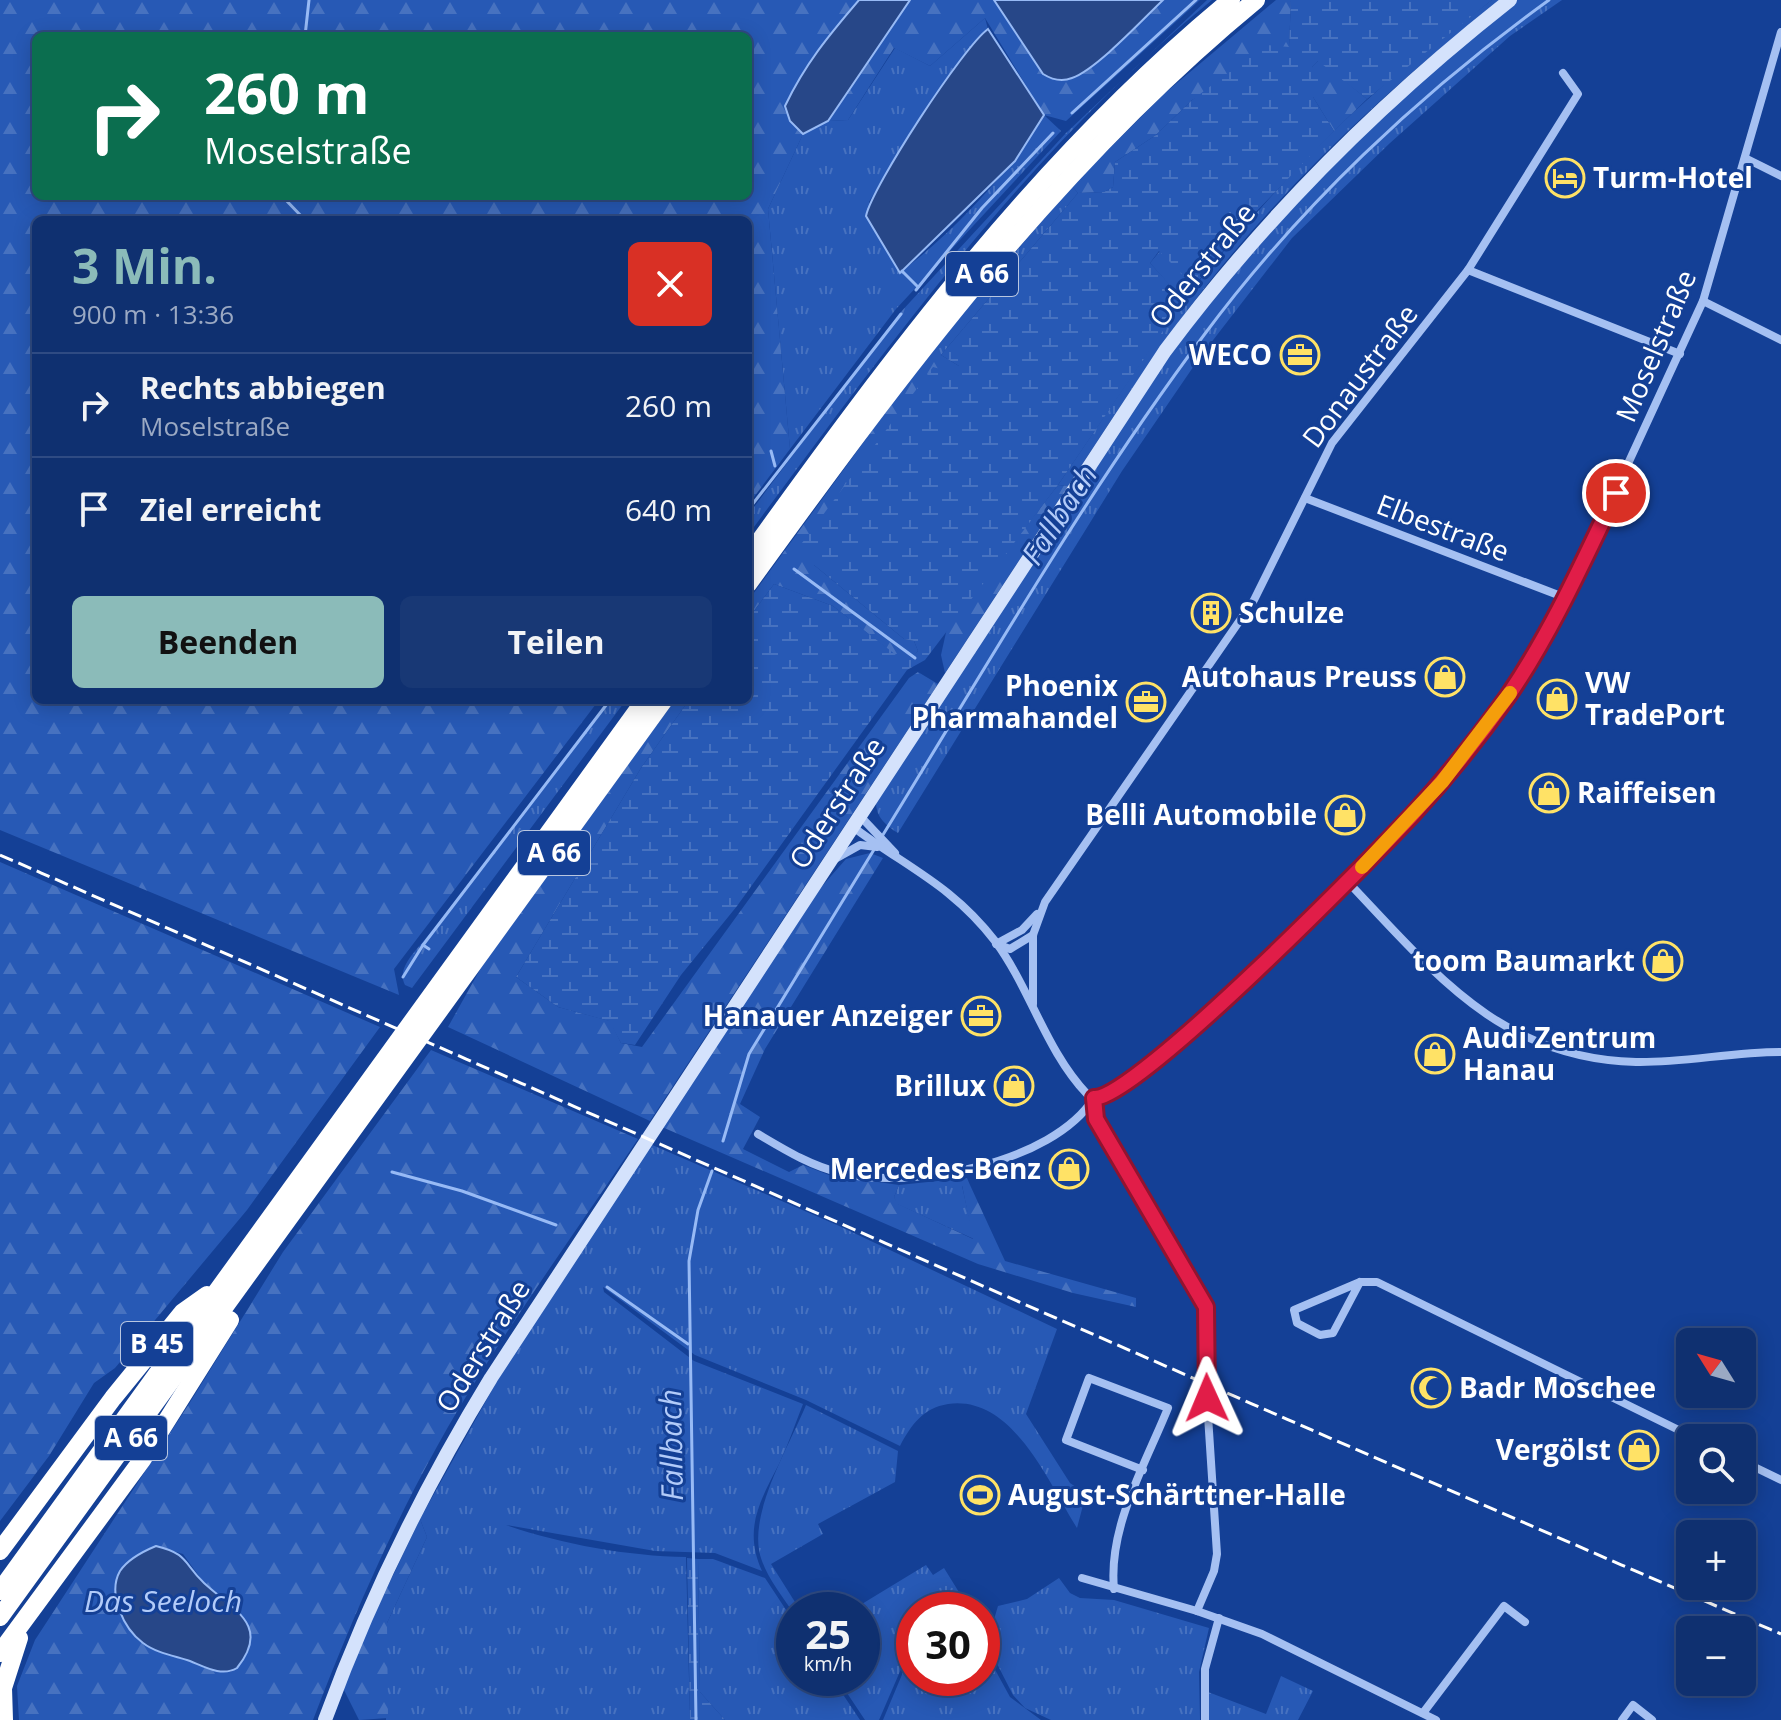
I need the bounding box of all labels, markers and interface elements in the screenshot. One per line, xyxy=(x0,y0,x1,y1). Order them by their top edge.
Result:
text: 260 m xyxy=(204,54,370,130)
icon: right xyxy=(72,64,176,168)
text: Moselstraße xyxy=(204,126,412,175)
hotel icon: Turm-Hotel xyxy=(1544,157,1586,199)
place label: Turm-Hotel xyxy=(1593,158,1753,196)
street label: Oderstraße xyxy=(1139,194,1263,334)
text: 3 Min. xyxy=(72,233,217,298)
button: close xyxy=(628,242,712,326)
road number: A 66 xyxy=(946,252,1018,296)
street label: Moselstraße xyxy=(1606,264,1704,427)
text: 900 m · 13:36 xyxy=(72,296,234,332)
street label: Donaustraße xyxy=(1293,296,1426,455)
office icon: WECO xyxy=(1279,334,1321,376)
place label: WECO xyxy=(1189,335,1272,373)
text: Rechts abbiegen xyxy=(140,367,386,408)
icon: right xyxy=(72,383,116,427)
text: 260 m xyxy=(625,385,712,426)
text: Moselstraße xyxy=(140,408,290,444)
water label: Fallbach xyxy=(1011,456,1106,572)
pin xyxy=(1582,459,1650,527)
icon: arrive xyxy=(1594,471,1638,515)
street label: Elbestraße xyxy=(1372,484,1515,570)
icon: arrive xyxy=(72,487,116,531)
text: Ziel erreicht xyxy=(140,489,321,530)
text: 640 m xyxy=(625,489,712,530)
building icon: Schulze xyxy=(1190,592,1232,634)
place label: Schulze xyxy=(1239,593,1344,631)
button: Beenden xyxy=(72,596,384,688)
button: Teilen xyxy=(400,596,712,688)
shop icon: Autohaus Preuss xyxy=(1424,656,1466,698)
place label: Autohaus Preuss xyxy=(1182,657,1417,695)
place label: VW TradePort xyxy=(1585,663,1725,733)
place label: Phoenix Pharmahandel xyxy=(911,666,1119,736)
shop icon: VW TradePort xyxy=(1536,678,1578,720)
office icon: Phoenix Pharmahandel xyxy=(1125,681,1167,723)
street label: Oderstraße xyxy=(779,729,893,876)
shop icon: Raiffeisen xyxy=(1528,772,1570,814)
place label: Raiffeisen xyxy=(1577,773,1717,811)
shop icon: Belli Automobile xyxy=(1324,794,1366,836)
place label: Belli Automobile xyxy=(1085,795,1317,833)
road number: A 66 xyxy=(518,831,590,875)
shop icon: toom Baumarkt xyxy=(1642,940,1684,982)
place label: toom Baumarkt xyxy=(1413,941,1635,979)
office icon: Hanauer Anzeiger xyxy=(960,995,1002,1037)
place label: Hanauer Anzeiger xyxy=(703,996,953,1034)
place label: Audi Zentrum Hanau xyxy=(1463,1018,1656,1088)
shop icon: Audi Zentrum Hanau xyxy=(1414,1033,1456,1075)
shop icon: Brillux xyxy=(993,1065,1035,1107)
place label: Brillux xyxy=(894,1066,987,1104)
shop icon: Mercedes-Benz xyxy=(1048,1148,1090,1190)
place label: Mercedes-Benz xyxy=(830,1149,1041,1187)
street label: Oderstraße xyxy=(426,1272,538,1419)
road number: B 45 xyxy=(121,1322,193,1366)
north arrow xyxy=(1676,1328,1756,1408)
map controls xyxy=(1676,1328,1756,1696)
position arrow xyxy=(1165,1356,1249,1440)
mosque icon: Badr Moschee xyxy=(1410,1367,1452,1409)
place label: Badr Moschee xyxy=(1459,1368,1656,1406)
water label: Fallbach xyxy=(649,1389,692,1501)
road number: A 66 xyxy=(95,1416,167,1460)
button: search xyxy=(1676,1424,1756,1504)
shop icon: Vergölst xyxy=(1618,1429,1660,1471)
place label: Vergölst xyxy=(1496,1430,1611,1468)
sports icon: August-Schärttner-Halle xyxy=(959,1474,1001,1516)
place label: August-Schärttner-Halle xyxy=(1008,1475,1346,1513)
button: + xyxy=(1676,1520,1756,1600)
water label: Das Seeloch xyxy=(84,1580,242,1621)
speed limit sign: 30 xyxy=(896,1592,1000,1696)
text: 25 xyxy=(805,1606,851,1661)
button: − xyxy=(1676,1616,1756,1696)
text: km/h xyxy=(804,1650,852,1677)

